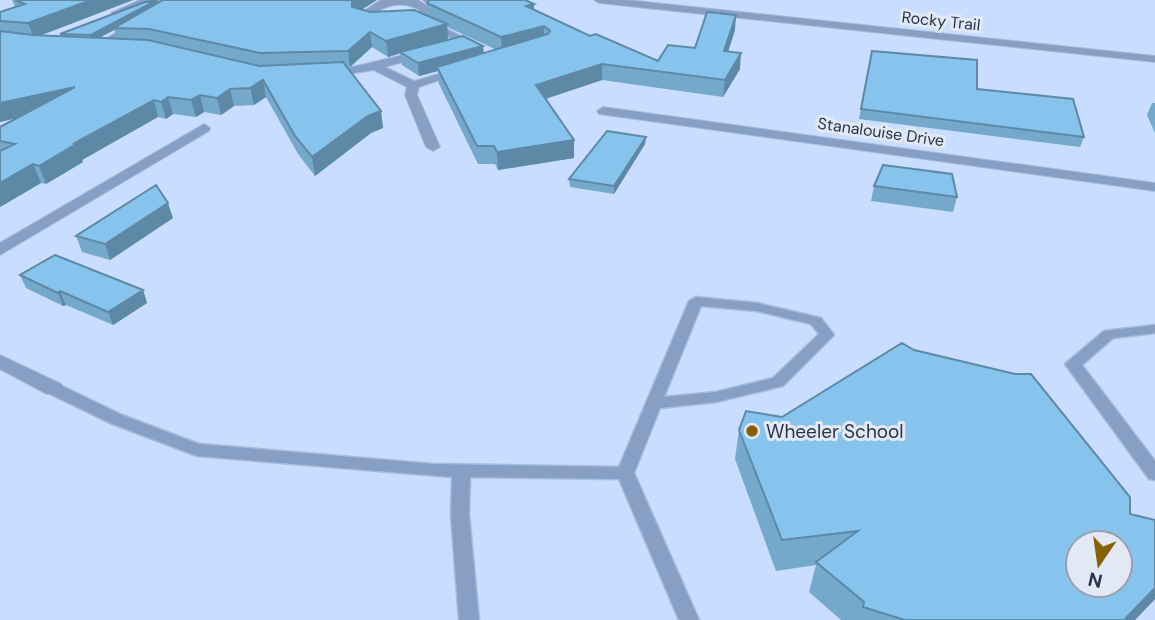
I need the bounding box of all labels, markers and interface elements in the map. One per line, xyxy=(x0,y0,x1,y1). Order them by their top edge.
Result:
street label: Rocky Trail xyxy=(901,6,981,36)
street label: Stanalouise Drive xyxy=(816,113,946,151)
place label: Wheeler School xyxy=(766,419,904,444)
marker: Wheeler School xyxy=(744,423,760,439)
north arrow xyxy=(1064,529,1134,599)
text: N xyxy=(1086,566,1105,594)

